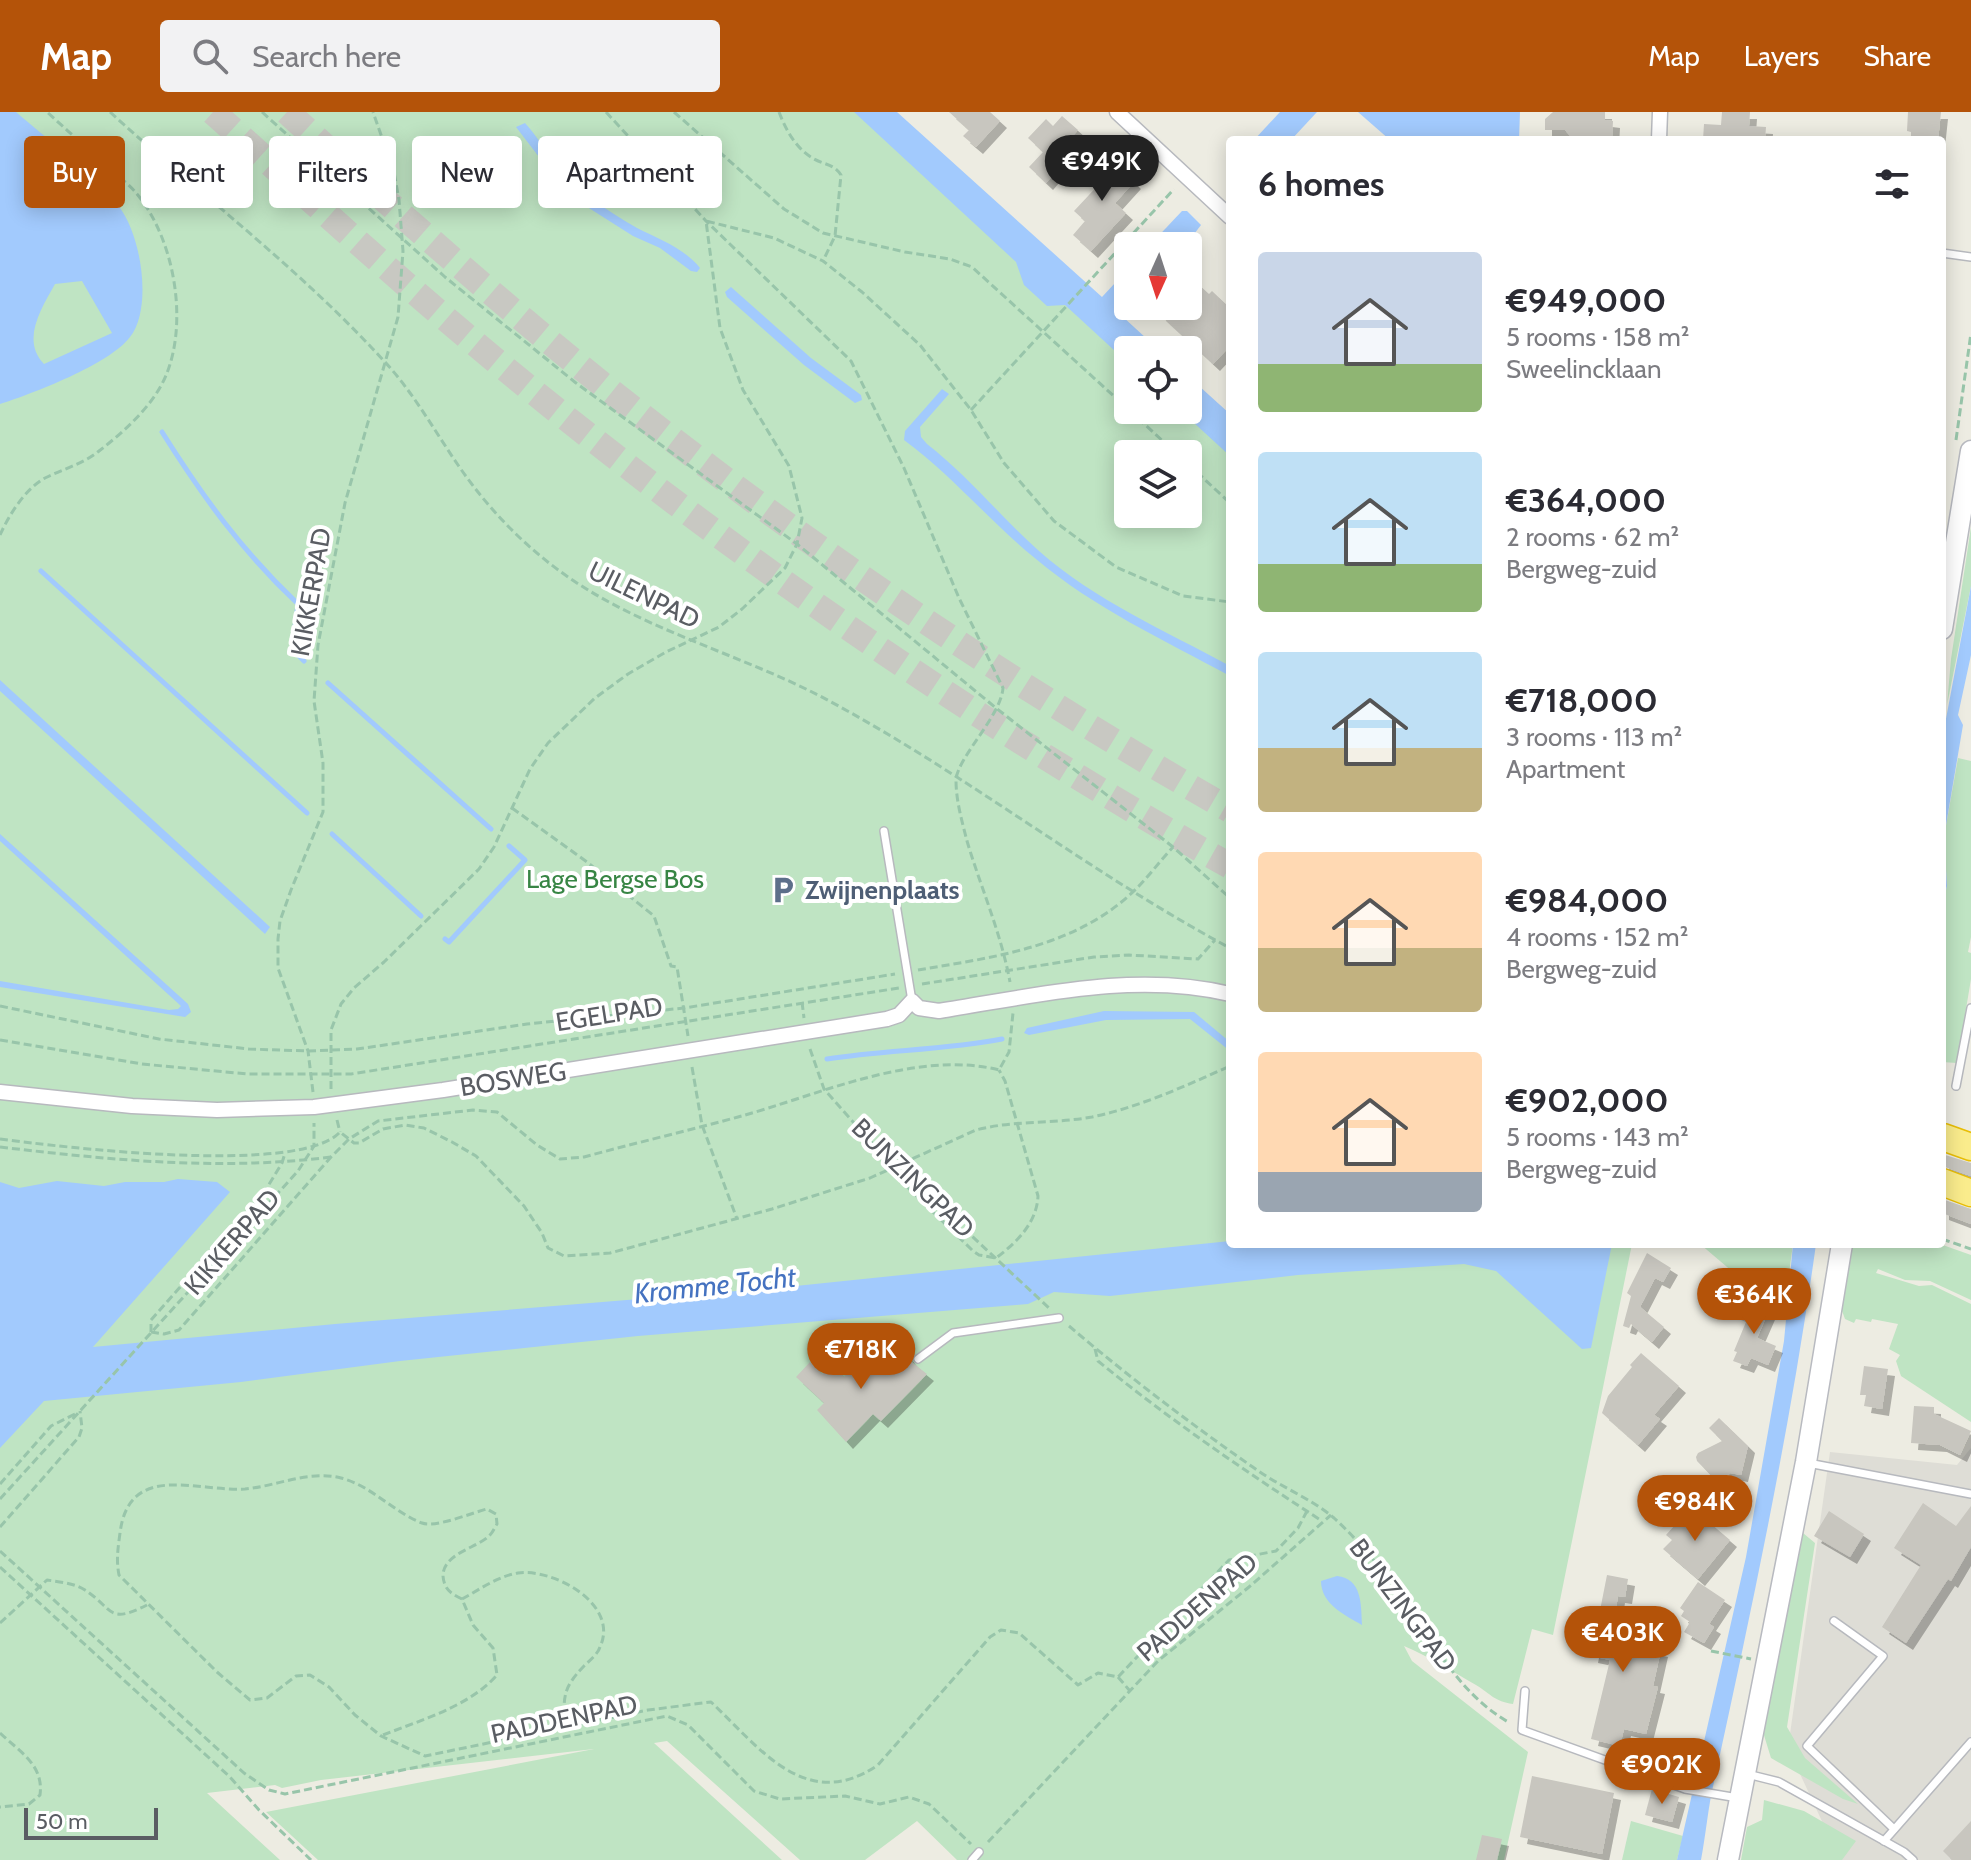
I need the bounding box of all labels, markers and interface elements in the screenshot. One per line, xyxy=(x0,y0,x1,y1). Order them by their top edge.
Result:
search box xyxy=(160,20,720,92)
text: Map xyxy=(40,33,112,80)
icon: search xyxy=(188,34,232,78)
text: Search here xyxy=(252,38,401,75)
text: Map xyxy=(1648,39,1700,73)
text: Layers xyxy=(1744,39,1819,73)
text: Share xyxy=(1863,39,1931,73)
pin: €949K xyxy=(1046,135,1158,203)
chip: Buy xyxy=(24,136,125,208)
chip: Rent xyxy=(141,136,253,208)
chip: Filters xyxy=(269,136,396,208)
chip: New xyxy=(412,136,522,208)
chip: Apartment xyxy=(538,136,722,208)
text: €949K xyxy=(1063,145,1141,177)
icon: filters xyxy=(1870,162,1914,206)
text: 6 homes xyxy=(1258,163,1384,205)
north arrow xyxy=(1114,232,1202,320)
map controls xyxy=(1114,232,1202,528)
text: €949,000 xyxy=(1506,279,1666,321)
icon: home xyxy=(1322,284,1418,380)
text: 5 rooms · 158 m² xyxy=(1506,321,1689,353)
button: locate xyxy=(1114,336,1202,424)
text: Sweelincklaan xyxy=(1506,353,1661,385)
button: layers xyxy=(1114,440,1202,528)
text: €364,000 xyxy=(1506,479,1666,521)
icon: home xyxy=(1322,484,1418,580)
text: 2 rooms · 62 m² xyxy=(1506,521,1679,553)
street label: KIKKERPAD xyxy=(284,525,338,659)
text: Bergweg-zuid xyxy=(1506,553,1657,585)
street label: UILENPAD xyxy=(583,554,705,636)
text: €718,000 xyxy=(1506,679,1658,721)
icon: home xyxy=(1322,684,1418,780)
text: 3 rooms · 113 m² xyxy=(1506,721,1682,753)
text: Apartment xyxy=(1506,753,1625,785)
park label: Lage Bergse Bos xyxy=(526,863,704,895)
place label: Zwijnenplaats xyxy=(805,874,960,906)
parking icon: Zwijnenplaats xyxy=(768,875,798,905)
text: €984,000 xyxy=(1506,879,1668,921)
icon: home xyxy=(1322,884,1418,980)
text: 4 rooms · 152 m² xyxy=(1506,921,1688,953)
text: Bergweg-zuid xyxy=(1506,953,1657,985)
street label: EGELPAD xyxy=(553,990,665,1038)
street label: BOSWEG xyxy=(458,1055,568,1103)
text: €902,000 xyxy=(1506,1079,1669,1121)
icon: home xyxy=(1322,1084,1418,1180)
street label: BUNZINGPAD xyxy=(845,1112,981,1244)
text: 5 rooms · 143 m² xyxy=(1506,1121,1689,1153)
text: Bergweg-zuid xyxy=(1506,1153,1657,1185)
street label: KIKKERPAD xyxy=(177,1183,287,1301)
water label: Kromme Tocht xyxy=(633,1260,798,1310)
pin: €364K xyxy=(1698,1268,1810,1336)
text: €364K xyxy=(1715,1278,1793,1310)
pin: €718K xyxy=(805,1323,917,1391)
text: €718K xyxy=(825,1333,897,1365)
pin: €984K xyxy=(1639,1475,1751,1543)
text: €984K xyxy=(1655,1485,1735,1517)
street label: BUNZINGPAD xyxy=(1343,1532,1463,1678)
street label: PADDENPAD xyxy=(1130,1546,1264,1668)
pin: €403K xyxy=(1567,1606,1679,1674)
text: €403K xyxy=(1582,1616,1664,1648)
street label: PADDENPAD xyxy=(488,1688,640,1750)
pin: €902K xyxy=(1606,1738,1718,1806)
text: €902K xyxy=(1622,1748,1702,1780)
scale bar xyxy=(24,1804,158,1840)
text: 50 m xyxy=(36,1808,88,1835)

